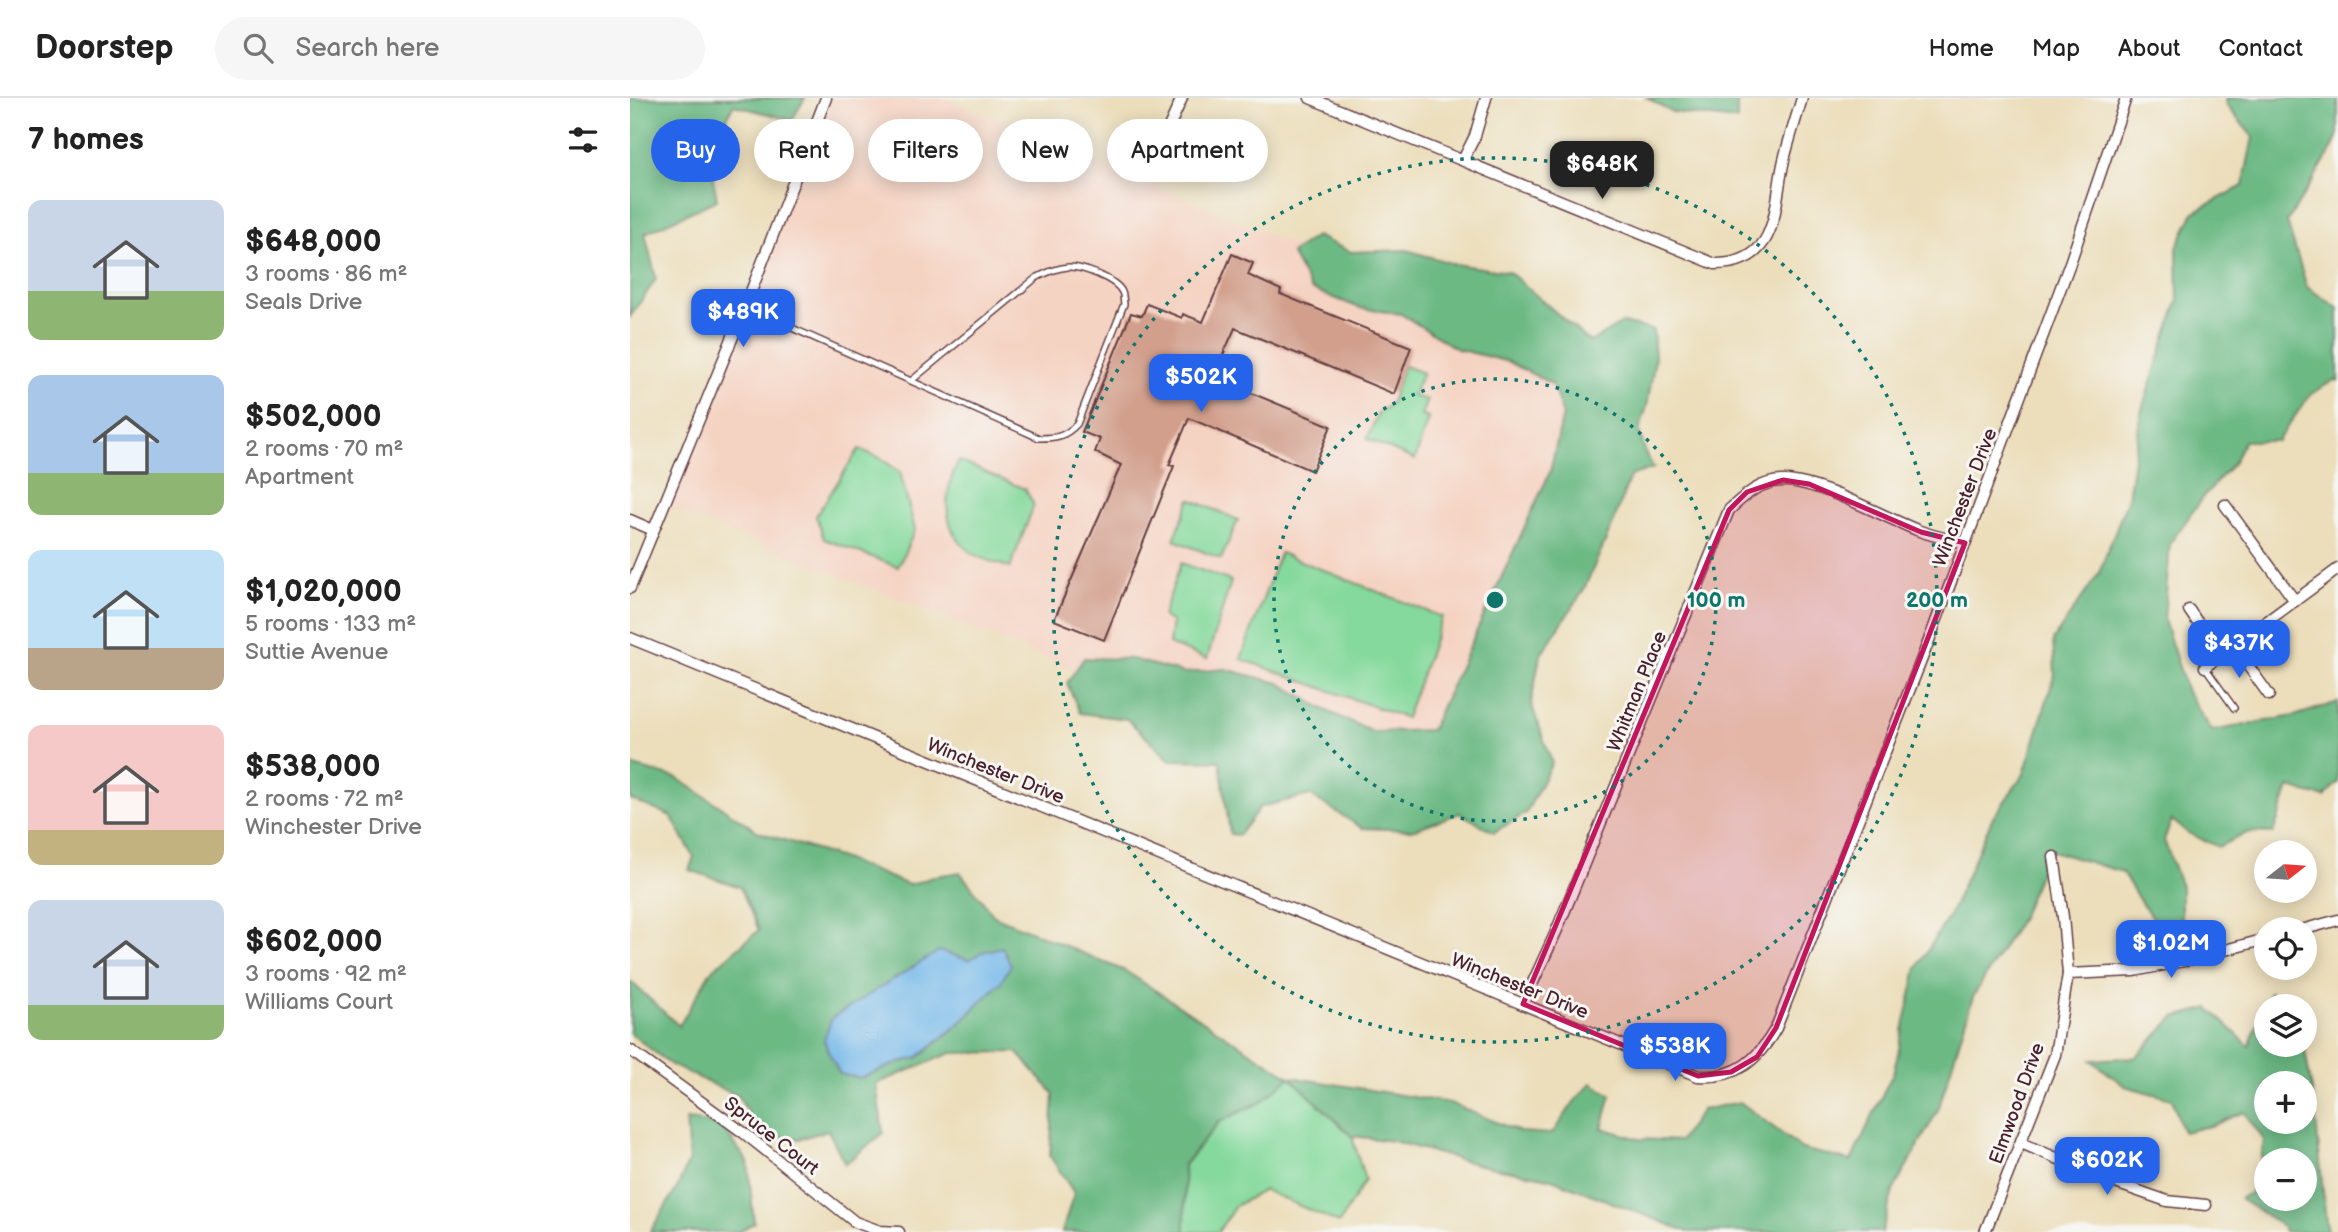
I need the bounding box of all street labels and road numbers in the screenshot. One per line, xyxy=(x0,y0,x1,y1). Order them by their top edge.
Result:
street label: Winchester Drive xyxy=(1928,425,2002,570)
street label: Whitman Place xyxy=(1603,628,1672,755)
street label: Winchester Drive xyxy=(923,733,1067,809)
street label: Winchester Drive xyxy=(1447,948,1591,1024)
street label: Elmwood Drive xyxy=(1985,1040,2050,1167)
street label: Spruce Court xyxy=(719,1092,823,1180)

